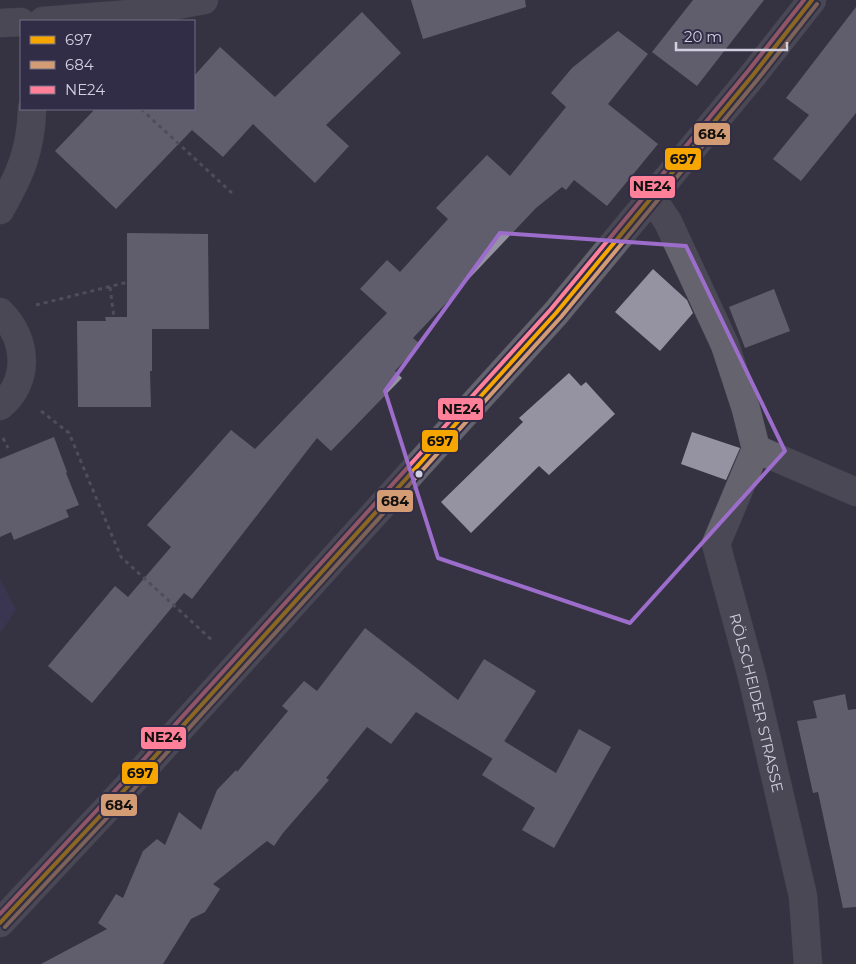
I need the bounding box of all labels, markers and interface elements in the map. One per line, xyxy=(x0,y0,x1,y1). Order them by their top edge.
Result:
legend xyxy=(20,20,195,110)
scale bar xyxy=(676,20,787,52)
text: 20 m xyxy=(684,27,722,46)
text: 697 xyxy=(65,30,92,49)
text: 684 xyxy=(65,55,94,74)
text: NE24 xyxy=(65,80,105,99)
line badge: 684 xyxy=(693,122,731,146)
text: 684 xyxy=(698,125,726,143)
line badge: 697 xyxy=(664,147,702,171)
text: 697 xyxy=(670,150,697,168)
line badge: NE24 xyxy=(629,175,676,199)
text: NE24 xyxy=(633,177,672,195)
line badge: NE24 xyxy=(437,397,484,421)
text: NE24 xyxy=(442,400,481,418)
line badge: 697 xyxy=(421,429,459,453)
text: 697 xyxy=(427,432,454,450)
unlabelled marker xyxy=(414,469,424,479)
line badge: 684 xyxy=(376,489,414,513)
text: 684 xyxy=(381,492,409,510)
street label: RÖLSCHEIDER STRASSE xyxy=(726,611,788,794)
line badge: NE24 xyxy=(140,726,187,750)
text: NE24 xyxy=(144,728,183,746)
line badge: 697 xyxy=(121,761,159,785)
text: 697 xyxy=(127,764,154,782)
line badge: 684 xyxy=(100,793,138,817)
text: 684 xyxy=(105,796,133,814)

